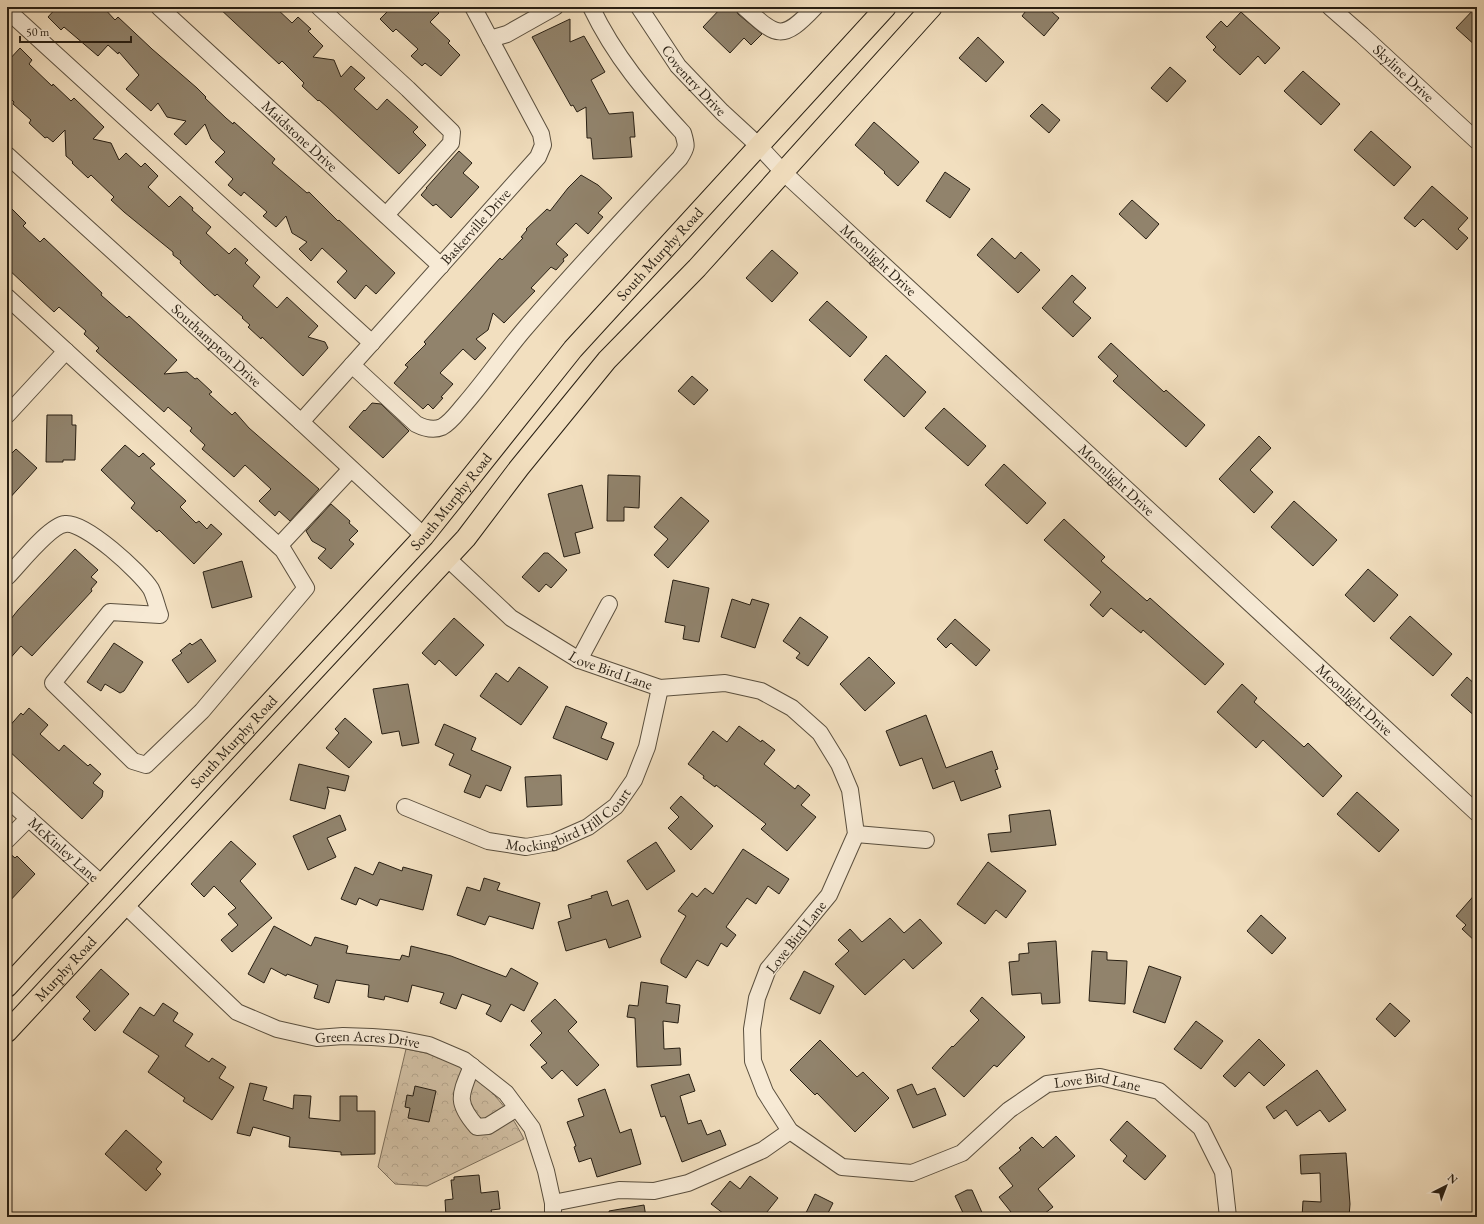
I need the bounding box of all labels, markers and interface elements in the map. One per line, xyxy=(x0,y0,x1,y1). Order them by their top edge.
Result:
scale bar xyxy=(20,18,131,44)
text: 50 m xyxy=(26,24,50,40)
street label: Skyline Drive xyxy=(1369,40,1439,106)
street label: Coventry Drive xyxy=(658,41,731,120)
street label: Maidstone Drive xyxy=(258,96,342,176)
street label: Baskerville Drive xyxy=(436,184,514,268)
street label: South Murphy Road xyxy=(612,203,707,304)
street label: Moonlight Drive xyxy=(837,220,921,300)
street label: Southampton Drive xyxy=(168,299,266,391)
street label: Moonlight Drive xyxy=(1075,440,1159,520)
street label: South Murphy Road xyxy=(406,448,496,554)
street label: Love Bird Lane xyxy=(565,646,655,694)
street label: Moonlight Drive xyxy=(1313,659,1397,740)
street label: South Murphy Road xyxy=(186,691,281,792)
street label: Mockingbird Hill Court xyxy=(504,784,635,856)
street label: McKinley Lane xyxy=(25,813,103,886)
street label: Love Bird Lane xyxy=(761,896,830,977)
street label: Murphy Road xyxy=(30,932,100,1005)
street label: Green Acres Drive xyxy=(314,1026,422,1052)
street label: Love Bird Lane xyxy=(1053,1067,1143,1095)
north arrow xyxy=(1426,1166,1466,1206)
text: N xyxy=(1445,1170,1461,1187)

